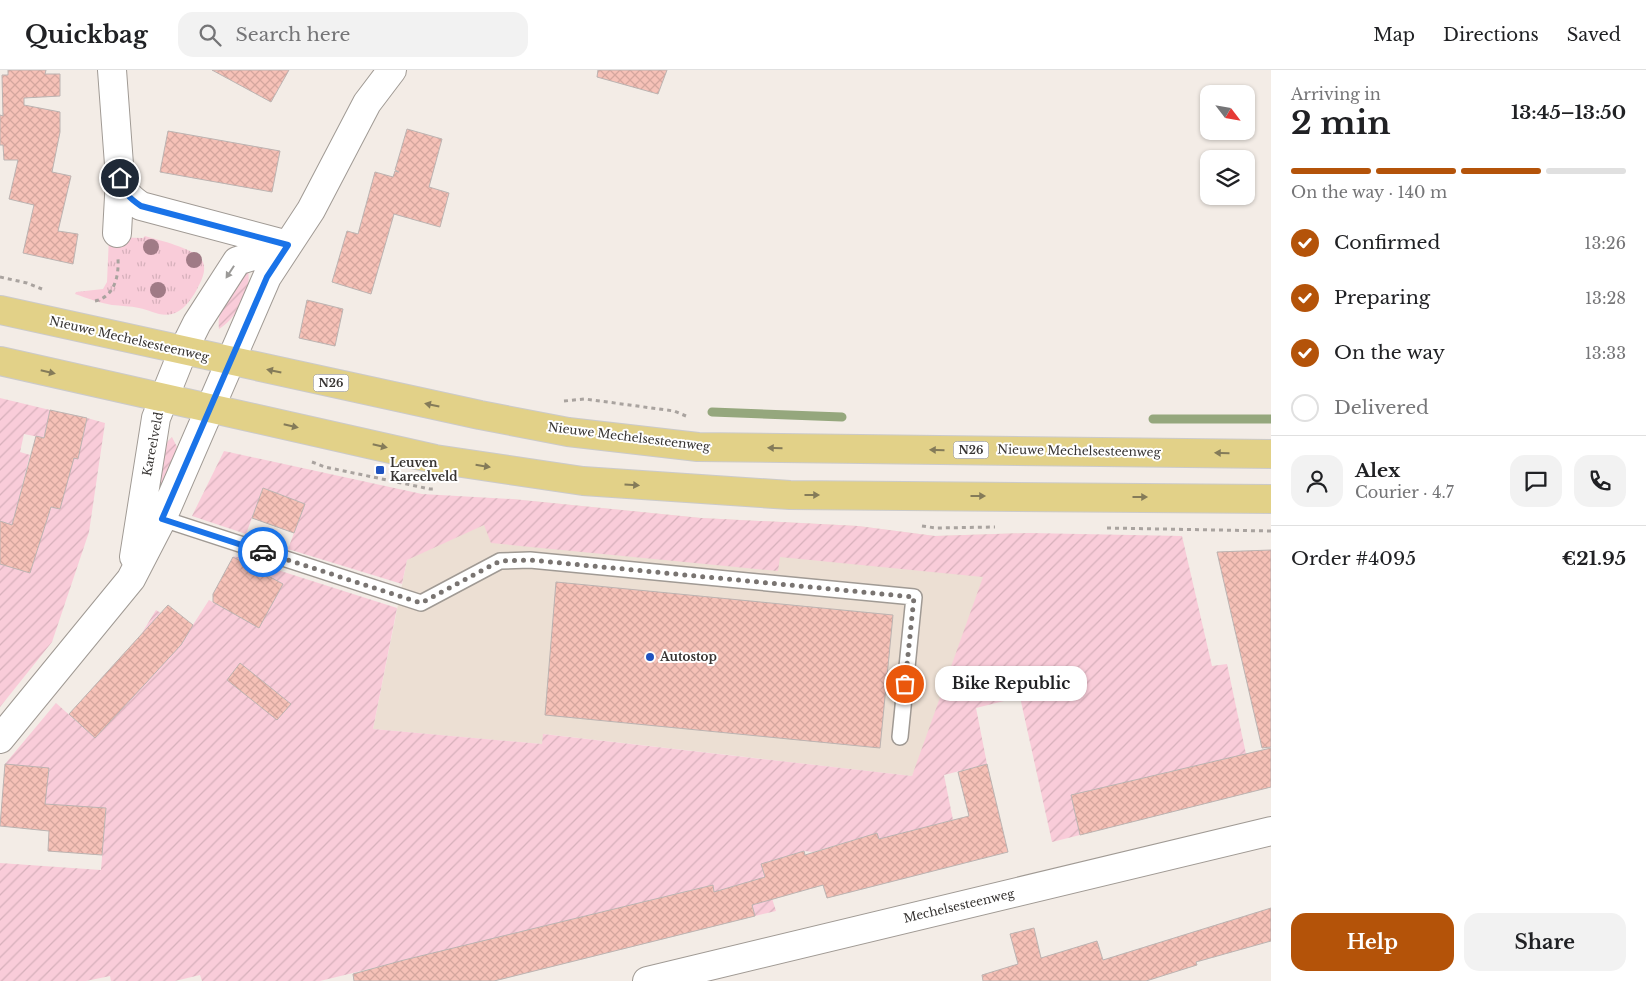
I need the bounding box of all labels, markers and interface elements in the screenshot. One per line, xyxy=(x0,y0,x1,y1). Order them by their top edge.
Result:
search box xyxy=(178,12,528,57)
text: Quickbag xyxy=(25,20,148,49)
icon: search xyxy=(196,21,224,49)
text: Search here xyxy=(236,23,350,46)
text: Map xyxy=(1373,24,1415,46)
text: Directions xyxy=(1443,24,1539,46)
text: Saved xyxy=(1567,24,1621,46)
text: Arriving in xyxy=(1291,84,1381,104)
north arrow xyxy=(1200,85,1255,140)
map controls xyxy=(1200,85,1255,205)
text: 13:45–13:50 xyxy=(1511,101,1626,124)
text: 2 min xyxy=(1291,103,1391,143)
button: layers xyxy=(1200,150,1255,205)
pin xyxy=(99,157,141,199)
icon: home xyxy=(106,164,134,192)
text: On the way · 140 m xyxy=(1291,182,1447,202)
icon: check xyxy=(1291,229,1319,257)
text: Confirmed xyxy=(1334,231,1440,254)
text: 13:26 xyxy=(1584,233,1626,253)
one-way arrow xyxy=(225,265,235,279)
icon: check xyxy=(1291,284,1319,312)
text: Preparing xyxy=(1334,286,1430,309)
text: 13:28 xyxy=(1585,288,1626,308)
street label: Nieuwe Mechelsesteenweg xyxy=(48,313,211,364)
icon: check xyxy=(1291,339,1319,367)
text: On the way xyxy=(1334,341,1445,364)
text: 13:33 xyxy=(1585,343,1626,363)
one-way arrow xyxy=(265,366,281,374)
one-way arrow xyxy=(40,368,55,376)
road number: N26 xyxy=(314,374,348,392)
text: Delivered xyxy=(1334,396,1429,419)
one-way arrow xyxy=(425,401,440,409)
street label: Kareelveld xyxy=(139,411,166,477)
street label: Nieuwe Mechelsesteenweg xyxy=(547,419,712,454)
one-way arrow xyxy=(283,422,298,430)
one-way arrow xyxy=(373,442,388,450)
road number: N26 xyxy=(954,442,988,458)
street label: Nieuwe Mechelsesteenweg xyxy=(997,442,1162,459)
one-way arrow xyxy=(767,444,783,452)
one-way arrow xyxy=(929,446,945,454)
one-way arrow xyxy=(1214,449,1230,457)
place label: Leuven Kareelveld xyxy=(390,455,458,484)
button: person xyxy=(1291,455,1343,507)
button: chat xyxy=(1510,455,1562,507)
button: phone xyxy=(1574,455,1626,507)
text: Alex xyxy=(1355,459,1400,482)
one-way arrow xyxy=(476,462,492,470)
marker: Leuven Kareelveld xyxy=(374,464,386,476)
one-way arrow xyxy=(624,481,640,489)
text: Courier · 4.7 xyxy=(1355,482,1454,502)
one-way arrow xyxy=(804,491,820,499)
one-way arrow xyxy=(970,492,986,500)
one-way arrow xyxy=(1132,494,1148,502)
courier xyxy=(238,527,288,577)
icon: car xyxy=(249,538,277,566)
text: Order #4095 xyxy=(1291,547,1416,570)
text: €21.95 xyxy=(1562,547,1626,570)
place label: Autostop xyxy=(659,649,717,664)
marker: Autostop xyxy=(644,651,656,663)
pin xyxy=(884,663,926,705)
callout: Bike Republic xyxy=(935,666,1088,702)
icon: bag xyxy=(891,670,919,698)
text: Bike Republic xyxy=(952,673,1070,693)
street label: Mechelsesteenweg xyxy=(902,885,1017,926)
button: Help xyxy=(1291,913,1454,971)
button: Share xyxy=(1464,913,1626,971)

